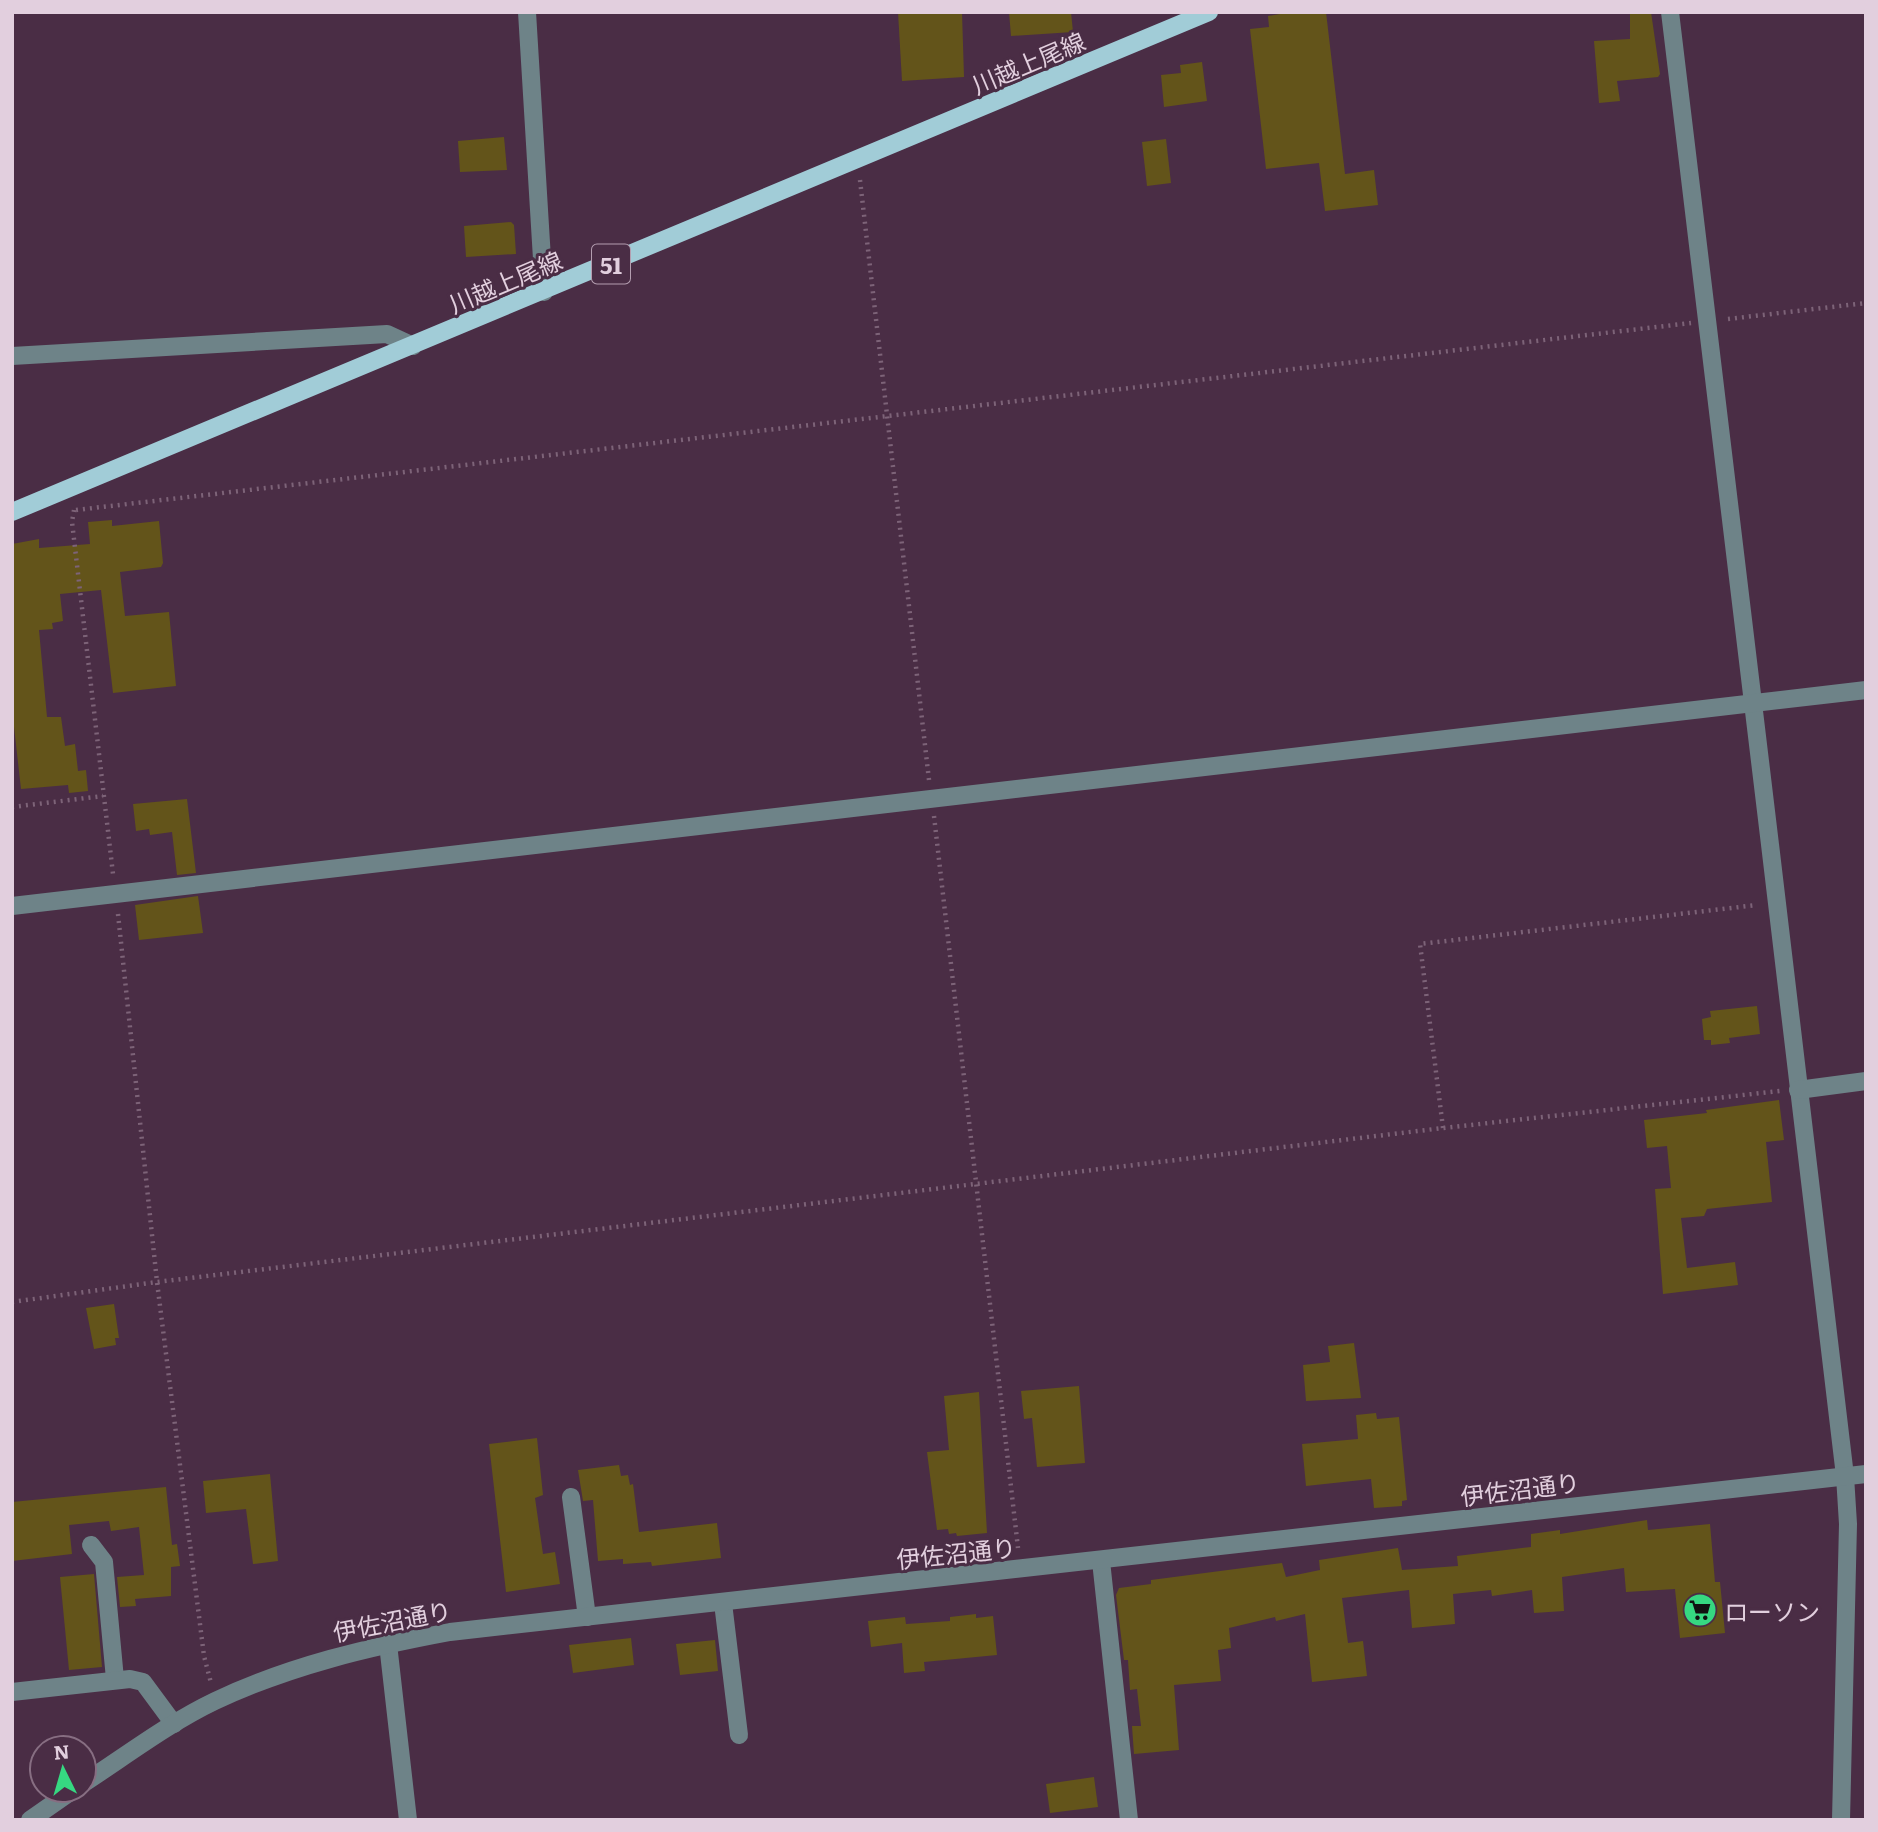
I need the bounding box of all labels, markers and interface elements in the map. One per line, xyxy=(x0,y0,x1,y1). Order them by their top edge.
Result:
street label: 川越上尾線 xyxy=(966,22,1090,102)
street label: 川越上尾線 xyxy=(443,241,567,321)
road number: 51 xyxy=(592,244,630,284)
street label: 伊佐沼通り xyxy=(1458,1463,1582,1513)
street label: 伊佐沼通り xyxy=(894,1528,1018,1576)
street label: 伊佐沼通り xyxy=(330,1591,454,1649)
supermarket icon: ローソン xyxy=(1681,1591,1719,1629)
place label: ローソン xyxy=(1724,1593,1820,1628)
north arrow xyxy=(28,1734,98,1804)
text: N xyxy=(52,1736,71,1766)

